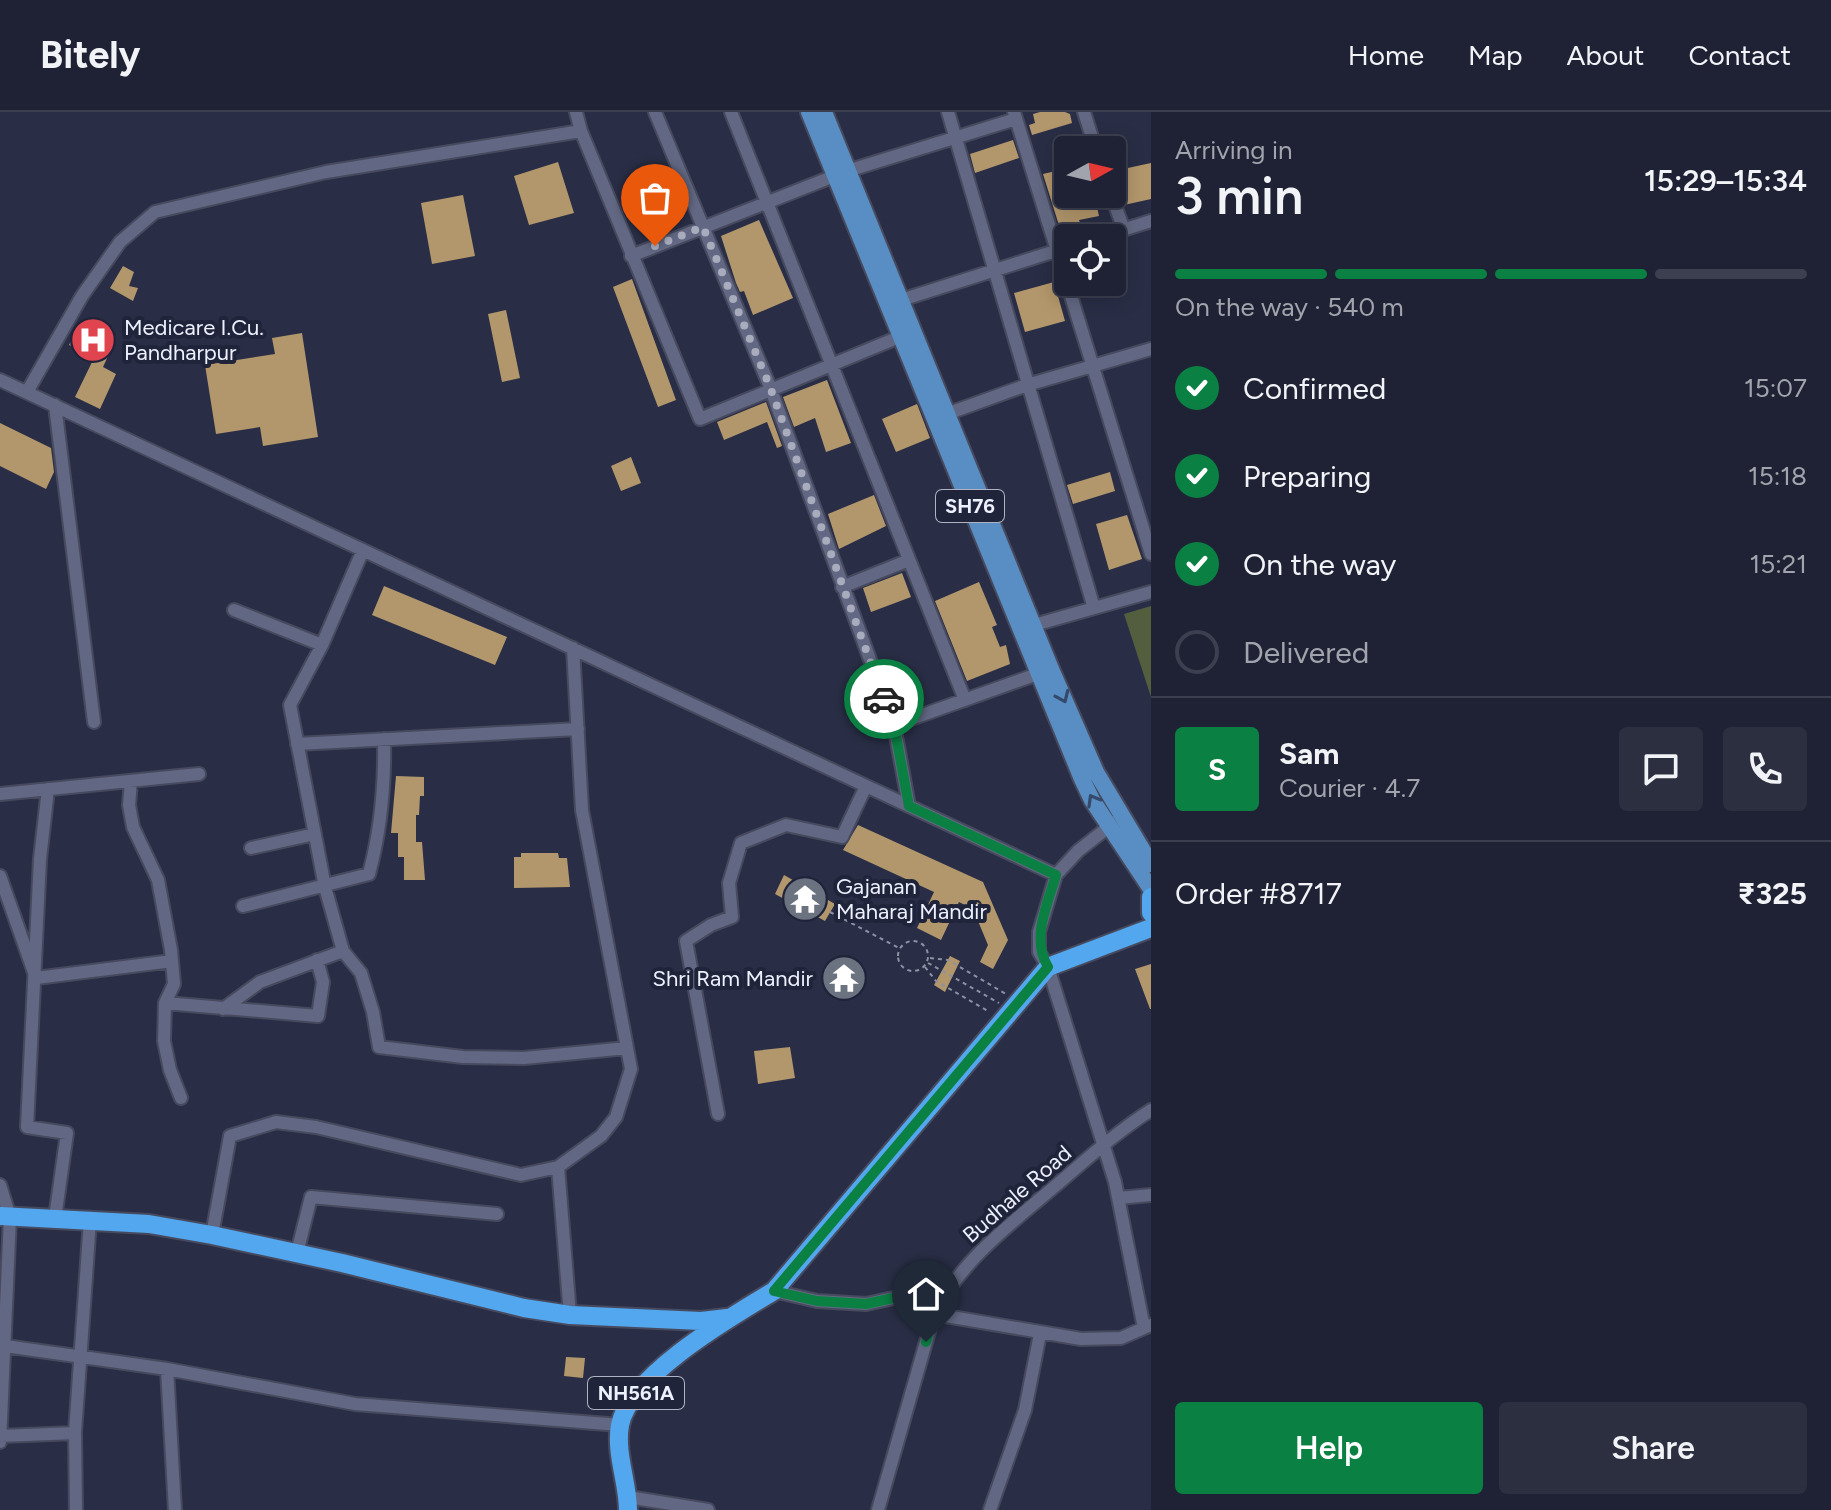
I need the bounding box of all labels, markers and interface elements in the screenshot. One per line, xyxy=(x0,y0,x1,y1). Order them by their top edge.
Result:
text: Bitely xyxy=(40,32,140,78)
text: Home xyxy=(1348,38,1424,72)
text: Map xyxy=(1468,38,1523,72)
text: About xyxy=(1567,38,1644,72)
text: Contact xyxy=(1688,38,1791,72)
text: Arriving in xyxy=(1175,134,1293,166)
north arrow xyxy=(1054,136,1126,208)
map controls xyxy=(1054,136,1126,296)
text: 15:29–15:34 xyxy=(1644,162,1807,199)
pin xyxy=(621,164,689,246)
text: 3 min xyxy=(1175,165,1303,227)
icon: bag xyxy=(633,176,677,220)
button: locate xyxy=(1054,224,1126,296)
text: On the way · 540 m xyxy=(1175,291,1404,323)
place label: Medicare I.Cu. Pandharpur xyxy=(124,314,264,366)
hospital icon: Medicare I.Cu. Pandharpur xyxy=(69,316,117,364)
icon: check xyxy=(1175,366,1219,410)
text: Confirmed xyxy=(1243,370,1386,407)
text: 15:07 xyxy=(1744,372,1807,404)
icon: check xyxy=(1175,454,1219,498)
text: Preparing xyxy=(1243,458,1371,495)
text: 15:18 xyxy=(1748,460,1807,492)
road number: SH76 xyxy=(936,490,1004,522)
icon: check xyxy=(1175,542,1219,586)
text: On the way xyxy=(1243,546,1396,583)
text: 15:21 xyxy=(1749,548,1807,580)
text: Delivered xyxy=(1243,634,1369,671)
courier xyxy=(844,659,924,739)
icon: car xyxy=(862,677,906,721)
one-way arrow xyxy=(1054,689,1070,704)
button: chat xyxy=(1619,727,1703,811)
button: phone xyxy=(1723,727,1807,811)
text: Sam xyxy=(1279,735,1339,772)
text: S xyxy=(1208,751,1226,788)
text: Courier · 4.7 xyxy=(1279,772,1420,804)
one-way arrow xyxy=(1088,794,1103,809)
place label: Gajanan Maharaj Mandir xyxy=(836,873,987,925)
temple icon: Gajanan Maharaj Mandir xyxy=(781,875,829,923)
text: Order #8717 xyxy=(1175,875,1342,912)
text: ₹325 xyxy=(1738,875,1807,912)
temple icon: Shri Ram Mandir xyxy=(820,954,868,1002)
place label: Shri Ram Mandir xyxy=(653,965,814,992)
street label: Budhale Road xyxy=(957,1140,1077,1248)
pin xyxy=(892,1260,960,1342)
icon: home xyxy=(904,1272,948,1316)
road number: NH561A xyxy=(588,1377,684,1409)
button: Help xyxy=(1175,1402,1483,1494)
button: Share xyxy=(1499,1402,1807,1494)

